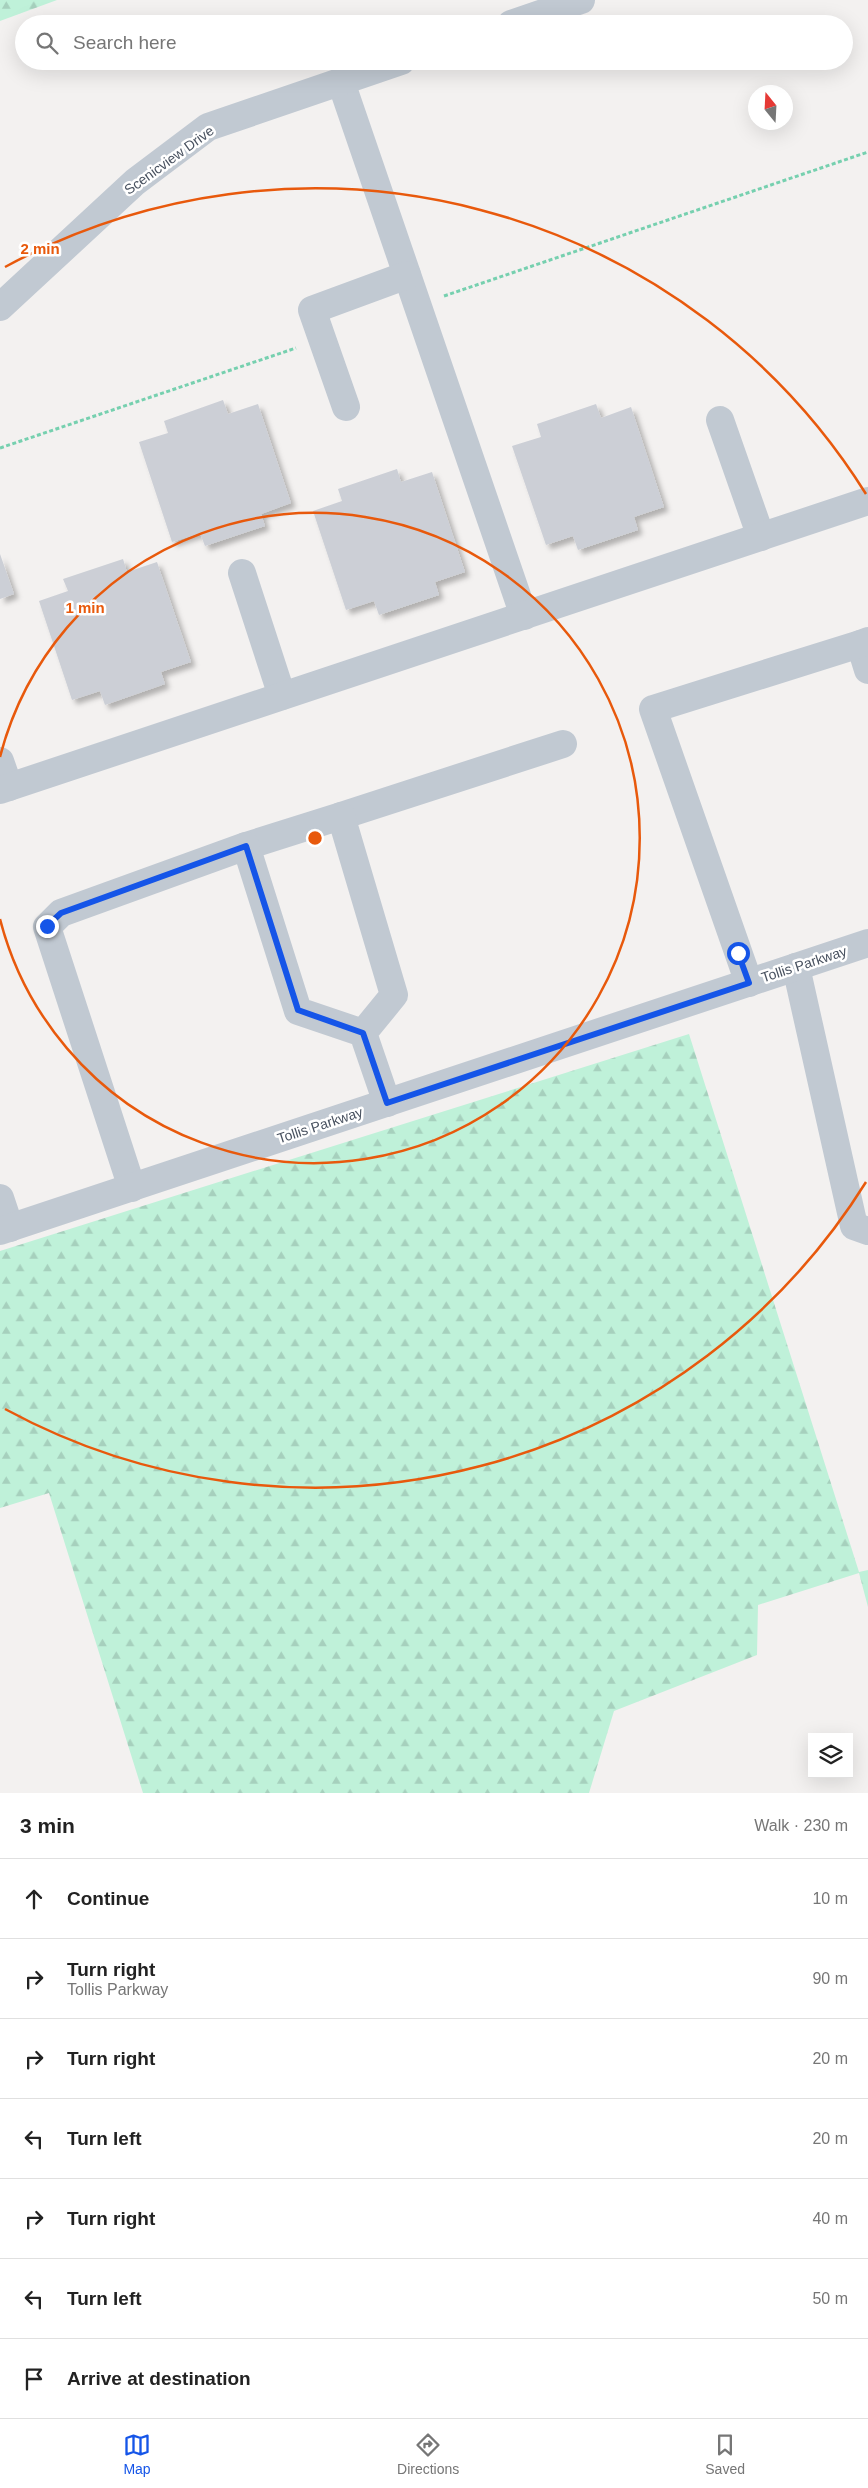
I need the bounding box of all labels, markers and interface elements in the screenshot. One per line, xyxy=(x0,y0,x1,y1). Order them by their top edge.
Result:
search box xyxy=(15,15,853,70)
icon: search xyxy=(33,29,61,57)
text: Search here xyxy=(73,32,177,53)
north arrow xyxy=(748,85,793,130)
street label: Scenicview Drive xyxy=(121,122,217,198)
text: 2 min xyxy=(20,240,60,257)
text: 1 min xyxy=(65,599,105,616)
centre of rings xyxy=(306,829,324,847)
route end xyxy=(36,915,59,938)
route start xyxy=(727,942,750,965)
street label: Tollis Parkway xyxy=(759,943,849,985)
street label: Tollis Parkway xyxy=(275,1104,365,1146)
map controls xyxy=(808,1733,853,1778)
button: layers xyxy=(808,1733,853,1778)
text: 3 min xyxy=(20,1814,75,1837)
text: Walk · 230 m xyxy=(754,1817,848,1834)
icon: ahead xyxy=(20,1885,48,1913)
text: Continue xyxy=(67,1888,149,1909)
text: 10 m xyxy=(812,1890,848,1907)
text: Turn right xyxy=(67,1959,155,1980)
icon: right xyxy=(20,1965,48,1993)
text: 90 m xyxy=(812,1970,848,1987)
text: Tollis Parkway xyxy=(67,1981,168,1998)
icon: right xyxy=(20,2045,48,2073)
text: Turn right xyxy=(67,2048,155,2069)
text: 20 m xyxy=(812,2050,848,2067)
icon: left xyxy=(20,2125,48,2153)
text: Turn left xyxy=(67,2128,142,2149)
text: 20 m xyxy=(812,2130,848,2147)
icon: right xyxy=(20,2205,48,2233)
text: Turn right xyxy=(67,2208,155,2229)
text: 40 m xyxy=(812,2210,848,2227)
icon: left xyxy=(20,2285,48,2313)
text: Turn left xyxy=(67,2288,142,2309)
text: 50 m xyxy=(812,2290,848,2307)
icon: arrive xyxy=(20,2365,48,2393)
text: Arrive at destination xyxy=(67,2368,251,2389)
tab: Map xyxy=(123,2431,151,2477)
tab: Directions xyxy=(397,2431,459,2477)
tab: Saved xyxy=(705,2431,745,2477)

